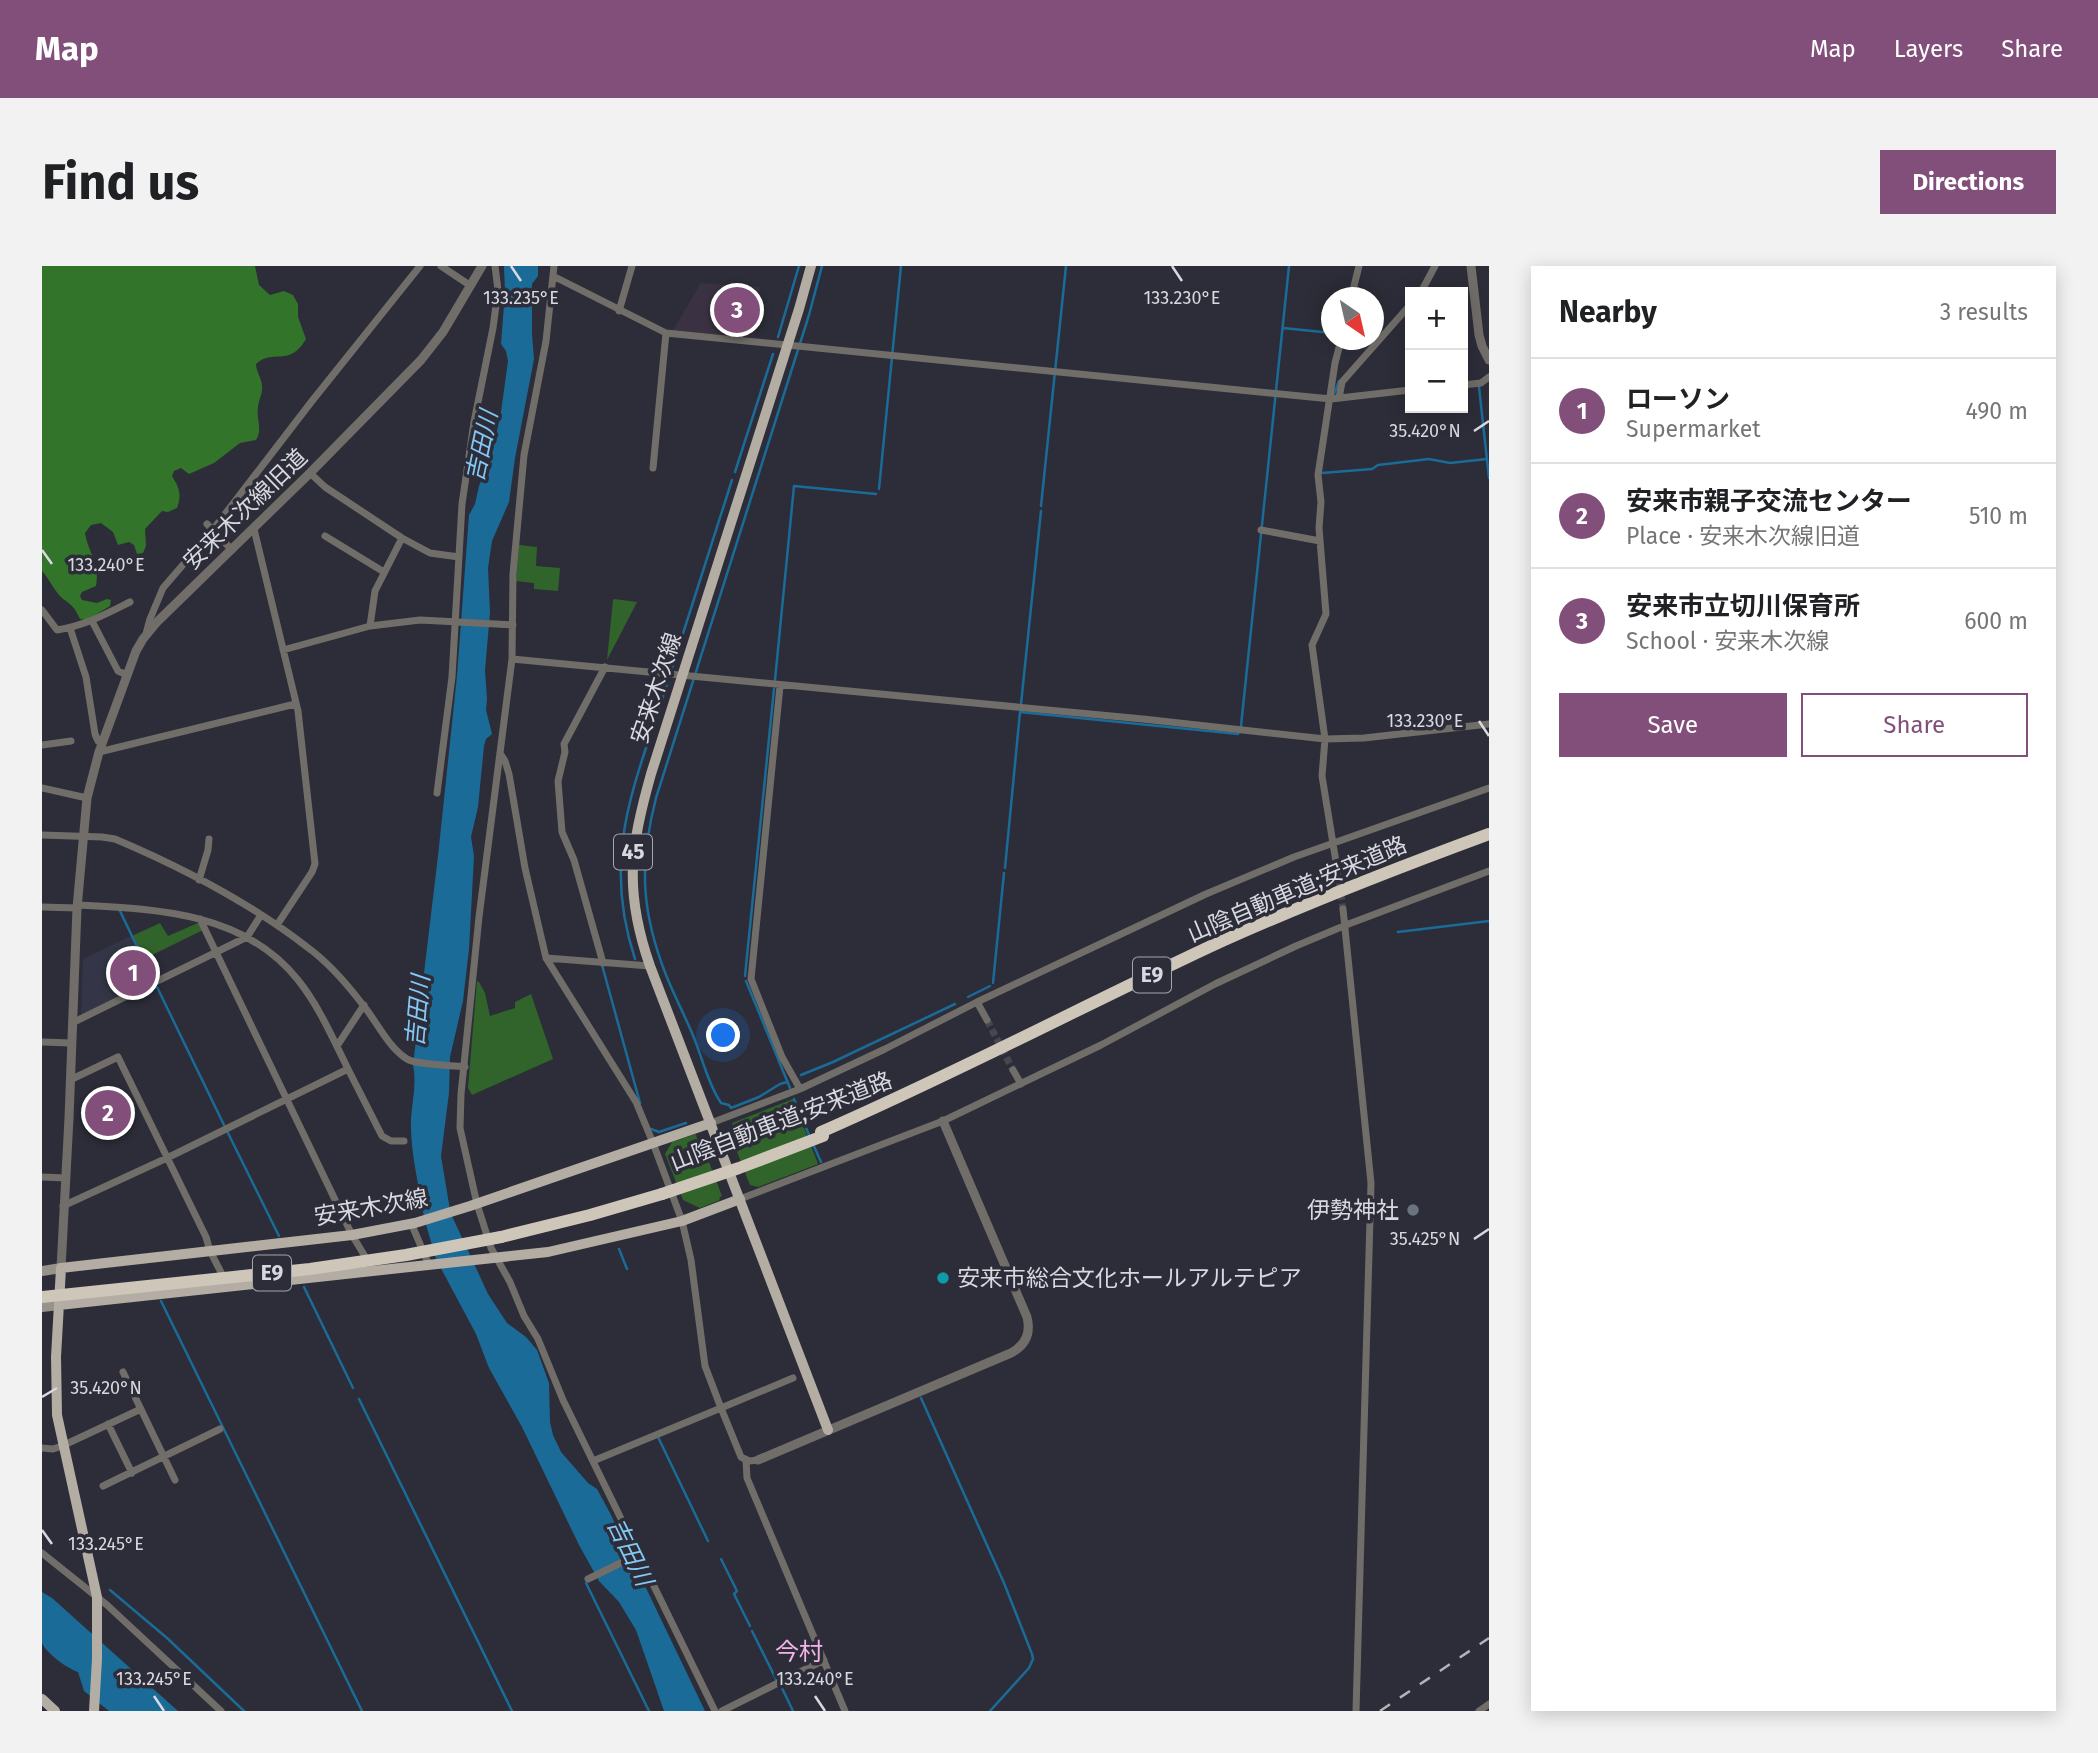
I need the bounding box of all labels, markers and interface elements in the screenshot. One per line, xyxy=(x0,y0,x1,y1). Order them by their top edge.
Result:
text: Map xyxy=(35,29,99,69)
text: Map xyxy=(1810,35,1856,63)
text: Layers xyxy=(1894,35,1963,63)
text: Share xyxy=(2001,35,2063,63)
button: Directions xyxy=(1880,150,2056,214)
text: Find us xyxy=(42,153,199,212)
pin: 3 xyxy=(714,284,760,336)
text: 133.235°E xyxy=(483,287,559,309)
text: 133.230°E xyxy=(1144,287,1220,309)
north arrow xyxy=(1321,287,1384,350)
map controls xyxy=(1405,287,1468,413)
button: + xyxy=(1405,287,1468,350)
text: Nearby xyxy=(1559,294,1657,330)
text: 3 results xyxy=(1940,298,2028,326)
button: − xyxy=(1405,350,1468,413)
text: ローソン xyxy=(1626,384,1730,415)
text: 1 xyxy=(1577,397,1587,425)
text: 490 m xyxy=(1966,397,2028,425)
water label: 吉田川 xyxy=(461,405,504,484)
text: Supermarket xyxy=(1626,415,1761,443)
text: 35.420°N xyxy=(1389,420,1461,442)
street label: 安来木次線旧道 xyxy=(177,443,313,575)
text: 安来市親子交流センター xyxy=(1626,486,1912,517)
text: 2 xyxy=(1576,502,1588,530)
text: 510 m xyxy=(1969,502,2028,530)
text: Place · 安来木次線旧道 xyxy=(1626,522,1860,550)
text: 133.240°E xyxy=(67,554,145,576)
text: 安来市立切川保育所 xyxy=(1626,591,1860,622)
text: 3 xyxy=(1576,607,1588,635)
text: 600 m xyxy=(1964,607,2028,635)
text: School · 安来木次線 xyxy=(1626,627,1829,655)
street label: 安来木次線 xyxy=(625,629,687,747)
button: Save xyxy=(1559,693,1787,757)
button: Share xyxy=(1801,693,2028,757)
text: 133.230°E xyxy=(1387,710,1463,732)
street label: 山陰自動車道;安来道路 xyxy=(1183,830,1411,948)
road number: 45 xyxy=(614,834,652,870)
pin: 1 xyxy=(110,947,156,999)
road number: E9 xyxy=(1133,958,1171,992)
water label: 吉田川 xyxy=(401,971,435,1048)
your location xyxy=(706,1018,740,1052)
street label: 山陰自動車道;安来道路 xyxy=(666,1066,896,1176)
pin: 2 xyxy=(85,1087,131,1139)
street label: 安来木次線 xyxy=(312,1183,430,1231)
place label: 伊勢神社 xyxy=(1307,1196,1399,1224)
marker: 伊勢神社 xyxy=(1405,1202,1421,1218)
text: 35.425°N xyxy=(1390,1228,1460,1250)
road number: E9 xyxy=(253,1256,291,1290)
place label: 安来市総合文化ホールアルテピア xyxy=(957,1264,1302,1292)
marker: 安来市総合文化ホールアルテピア xyxy=(935,1270,951,1286)
text: 35.420°N xyxy=(70,1377,142,1399)
water label: 吉田川 xyxy=(602,1514,660,1593)
text: 133.245°E xyxy=(68,1533,144,1555)
district label: 今村 xyxy=(775,1638,823,1666)
text: 133.245°E xyxy=(116,1668,192,1690)
text: 133.240°E xyxy=(776,1668,854,1690)

